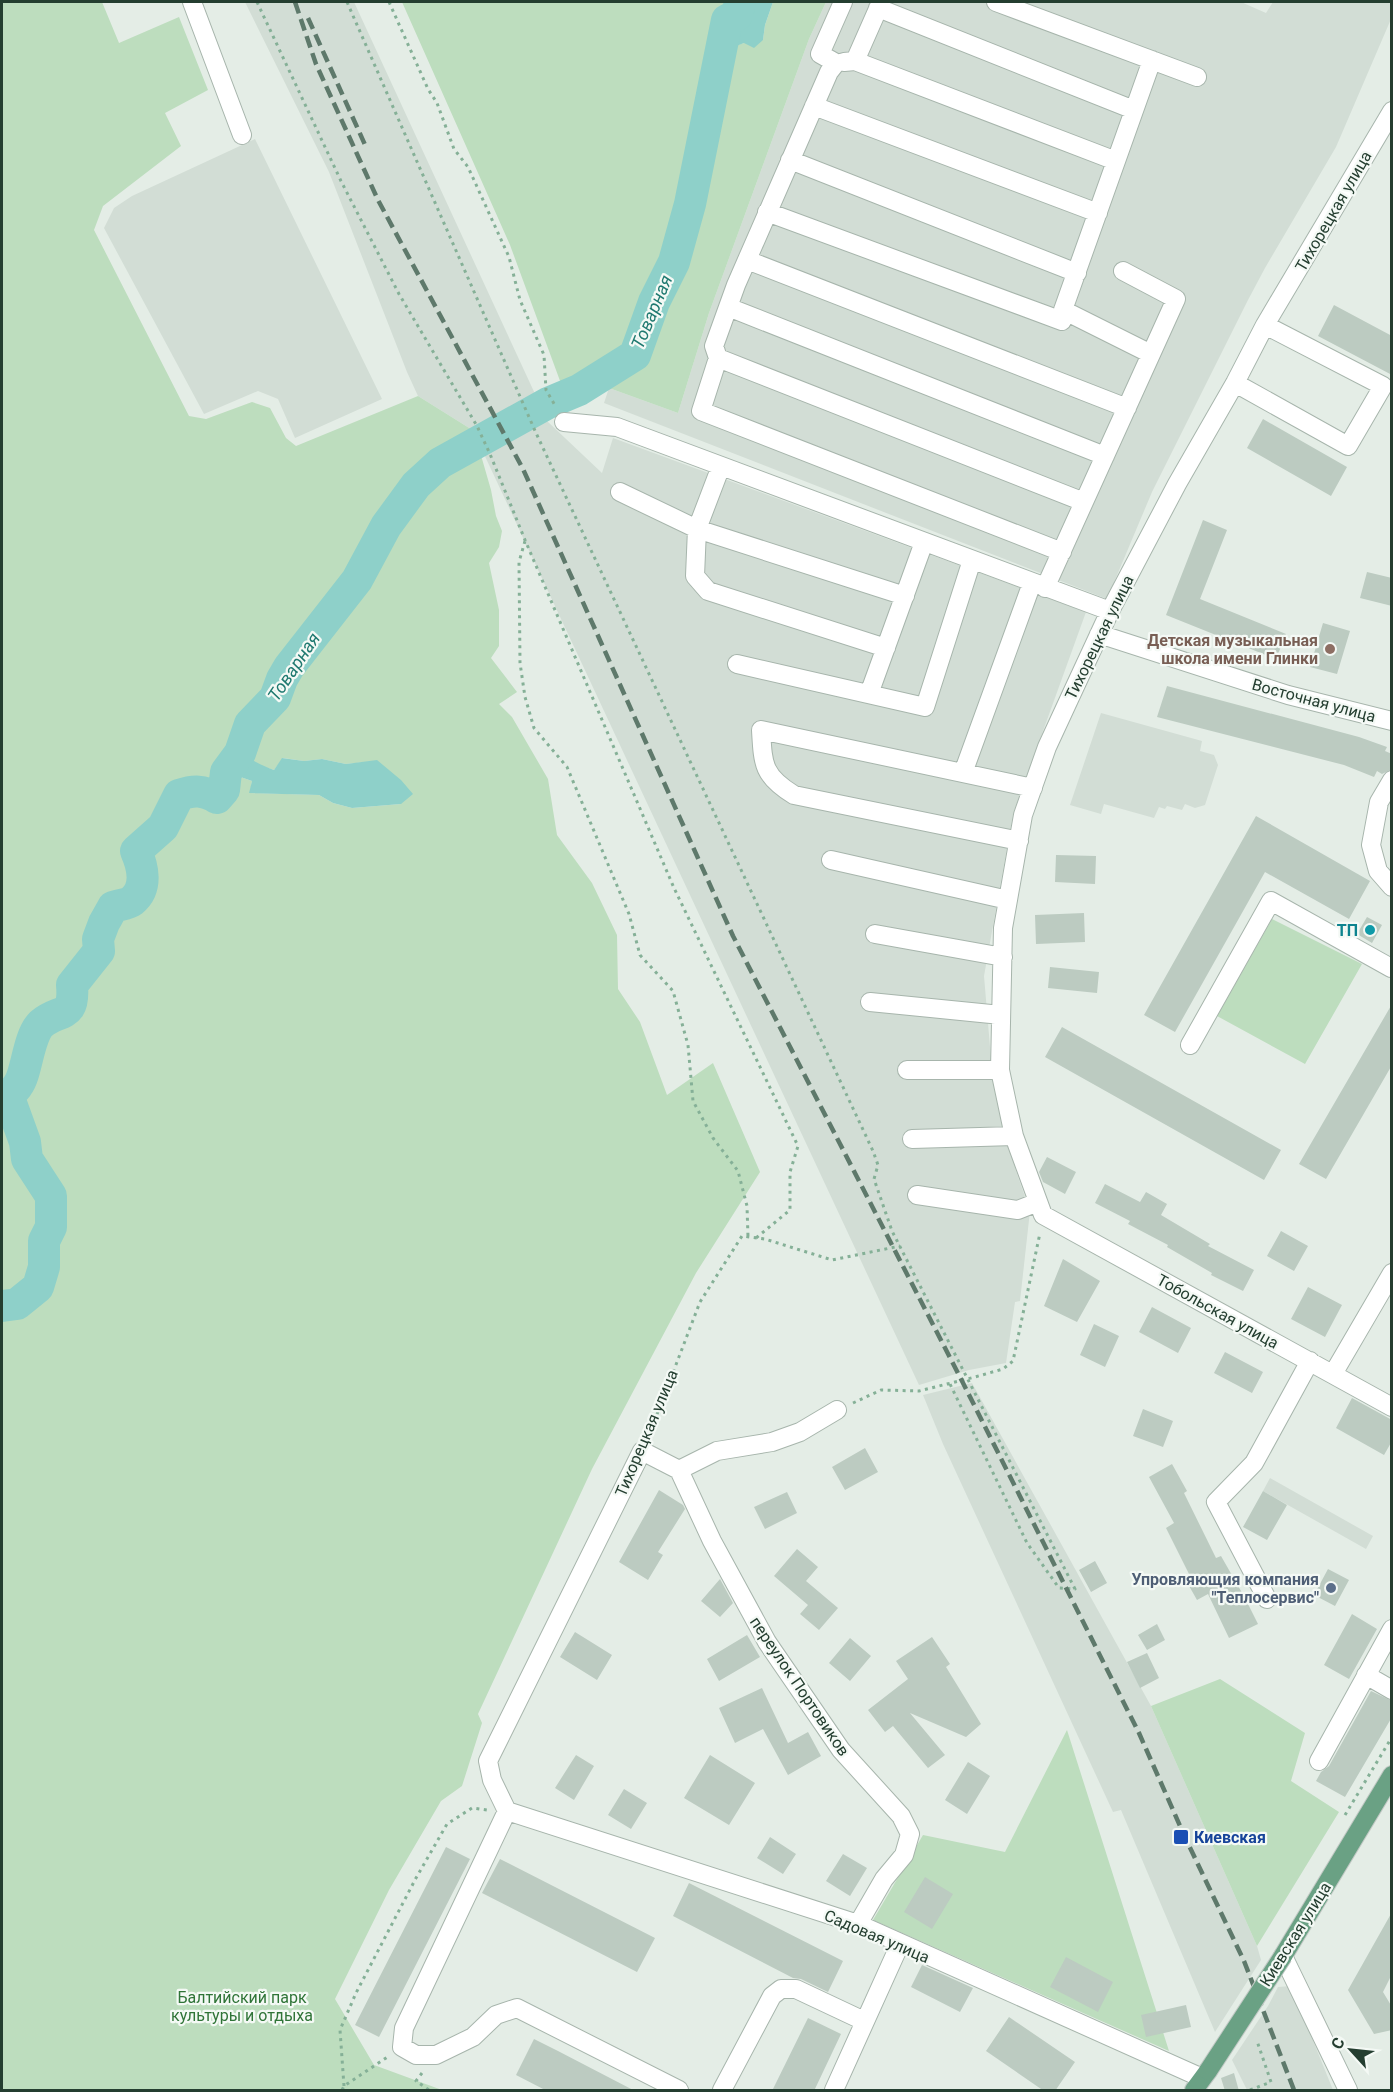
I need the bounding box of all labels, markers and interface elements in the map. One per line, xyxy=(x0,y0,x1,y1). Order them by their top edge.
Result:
street label: Тихорецкая улица xyxy=(1291,148,1376,275)
water label: Товарная xyxy=(627,272,676,352)
street label: Тихорецкая улица xyxy=(1061,572,1138,702)
water label: Товарная xyxy=(263,629,324,705)
place label: Детская музыкальная школа имени Глинки xyxy=(1147,631,1318,668)
marker: Детская музыкальная школа имени Глинки xyxy=(1323,642,1337,656)
street label: Восточная улица xyxy=(1250,675,1378,726)
place label: ТП xyxy=(1337,921,1358,940)
marker: ТП xyxy=(1363,923,1377,937)
street label: Тобольская улица xyxy=(1154,1270,1282,1353)
street label: Тихорецкая улица xyxy=(611,1367,682,1499)
place label: Упровляющия компания "Теплосервис" xyxy=(1131,1570,1319,1607)
marker: Упровляющия компания "Теплосервис" xyxy=(1324,1581,1338,1595)
street label: переулок Портовиков xyxy=(746,1613,853,1760)
marker: Киевская xyxy=(1172,1828,1190,1846)
place label: Киевская xyxy=(1194,1828,1266,1847)
street label: Киевская улица xyxy=(1256,1879,1335,1990)
street label: Садовая улица xyxy=(821,1906,932,1967)
park label: Балтийский парк культуры и отдыха xyxy=(171,1988,313,2025)
north arrow xyxy=(1321,2020,1381,2080)
text: С xyxy=(1327,2034,1349,2052)

